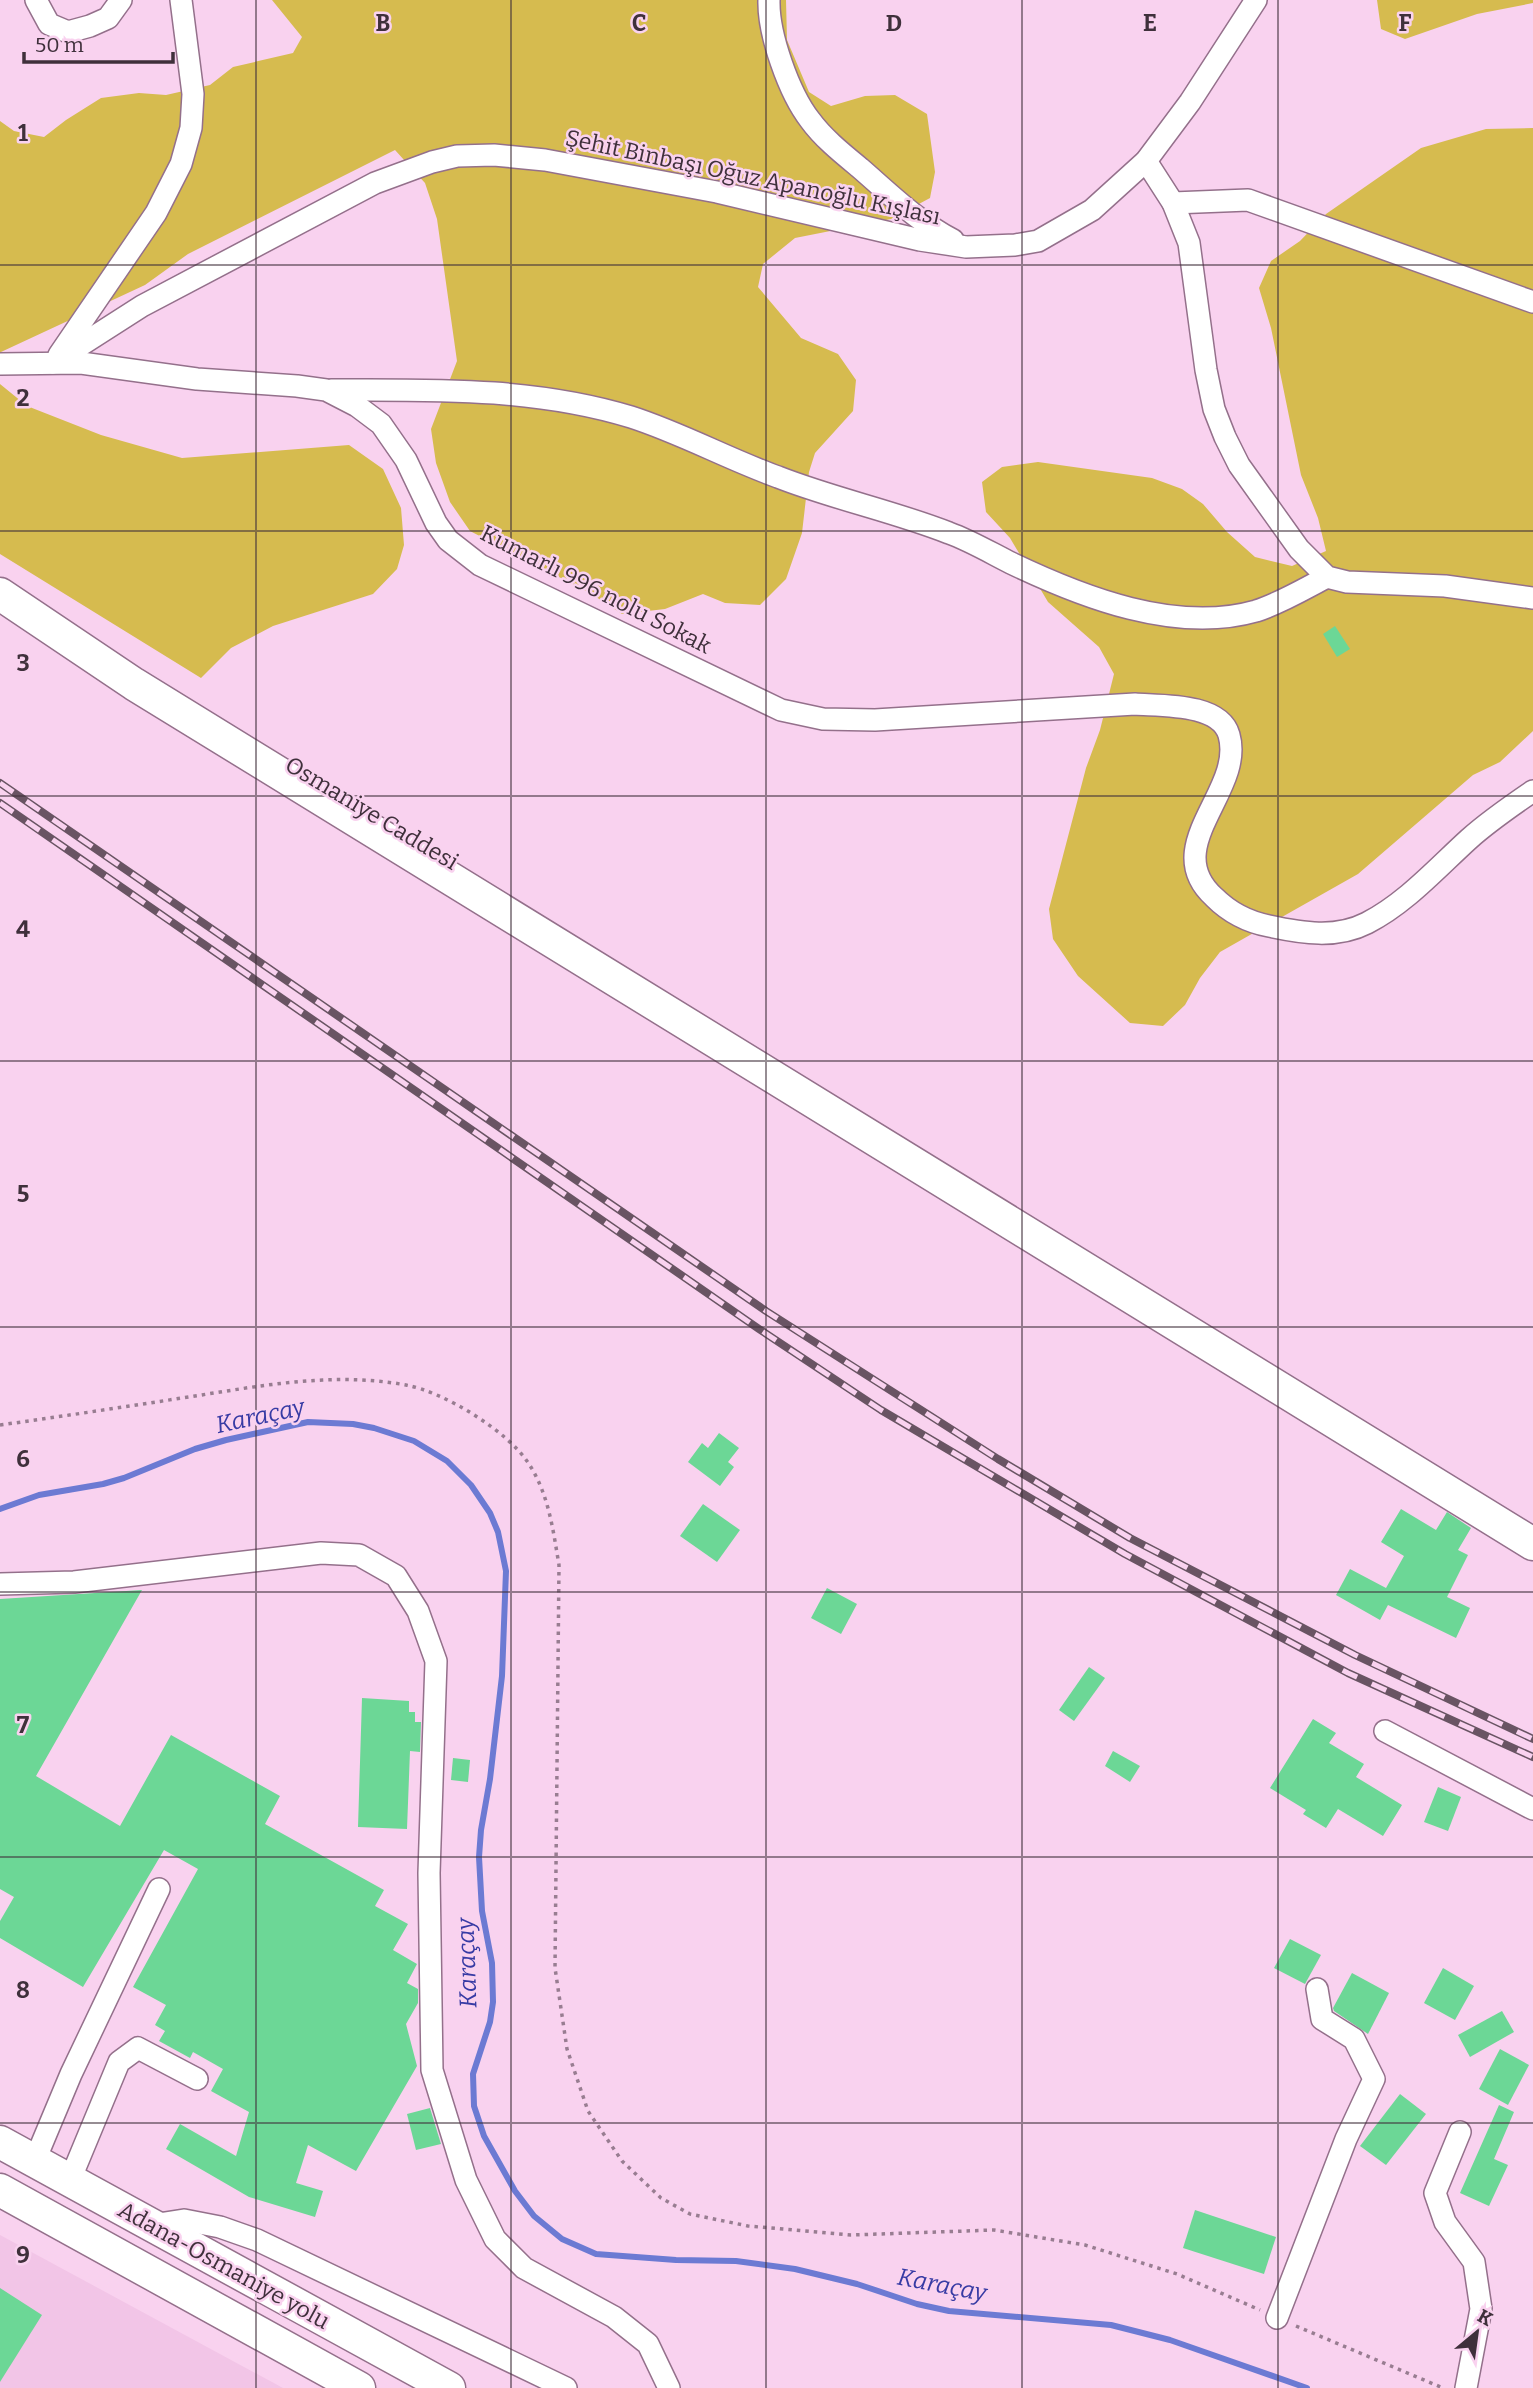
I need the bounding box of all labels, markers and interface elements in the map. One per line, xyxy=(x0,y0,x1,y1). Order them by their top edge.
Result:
text: B xyxy=(376,9,390,37)
text: C xyxy=(632,9,646,37)
text: D xyxy=(886,9,902,37)
text: E xyxy=(1143,9,1157,37)
text: F xyxy=(1399,9,1412,37)
scale bar xyxy=(24,21,173,65)
text: 50 m xyxy=(35,32,84,58)
text: 1 xyxy=(18,119,28,147)
street label: Şehit Binbaşı Oğuz Apanoğlu Kışlası xyxy=(563,124,943,230)
text: 2 xyxy=(17,384,30,412)
street label: Kumarlı 996 nolu Sokak xyxy=(476,519,716,659)
text: 3 xyxy=(16,649,30,677)
street label: Osmaniye Caddesi xyxy=(280,750,464,876)
text: 4 xyxy=(16,915,30,943)
text: 5 xyxy=(17,1180,29,1208)
water label: Karaçay xyxy=(213,1393,309,1439)
text: 6 xyxy=(16,1445,30,1473)
text: 7 xyxy=(17,1711,30,1739)
water label: Karaçay xyxy=(451,1916,483,2008)
text: 8 xyxy=(16,1976,30,2004)
street label: Adana-Osmaniye yolu xyxy=(113,2195,335,2335)
text: 9 xyxy=(16,2241,30,2269)
water label: Karaçay xyxy=(895,2263,991,2308)
north arrow xyxy=(1442,2297,1512,2367)
text: K xyxy=(1473,2304,1497,2331)

